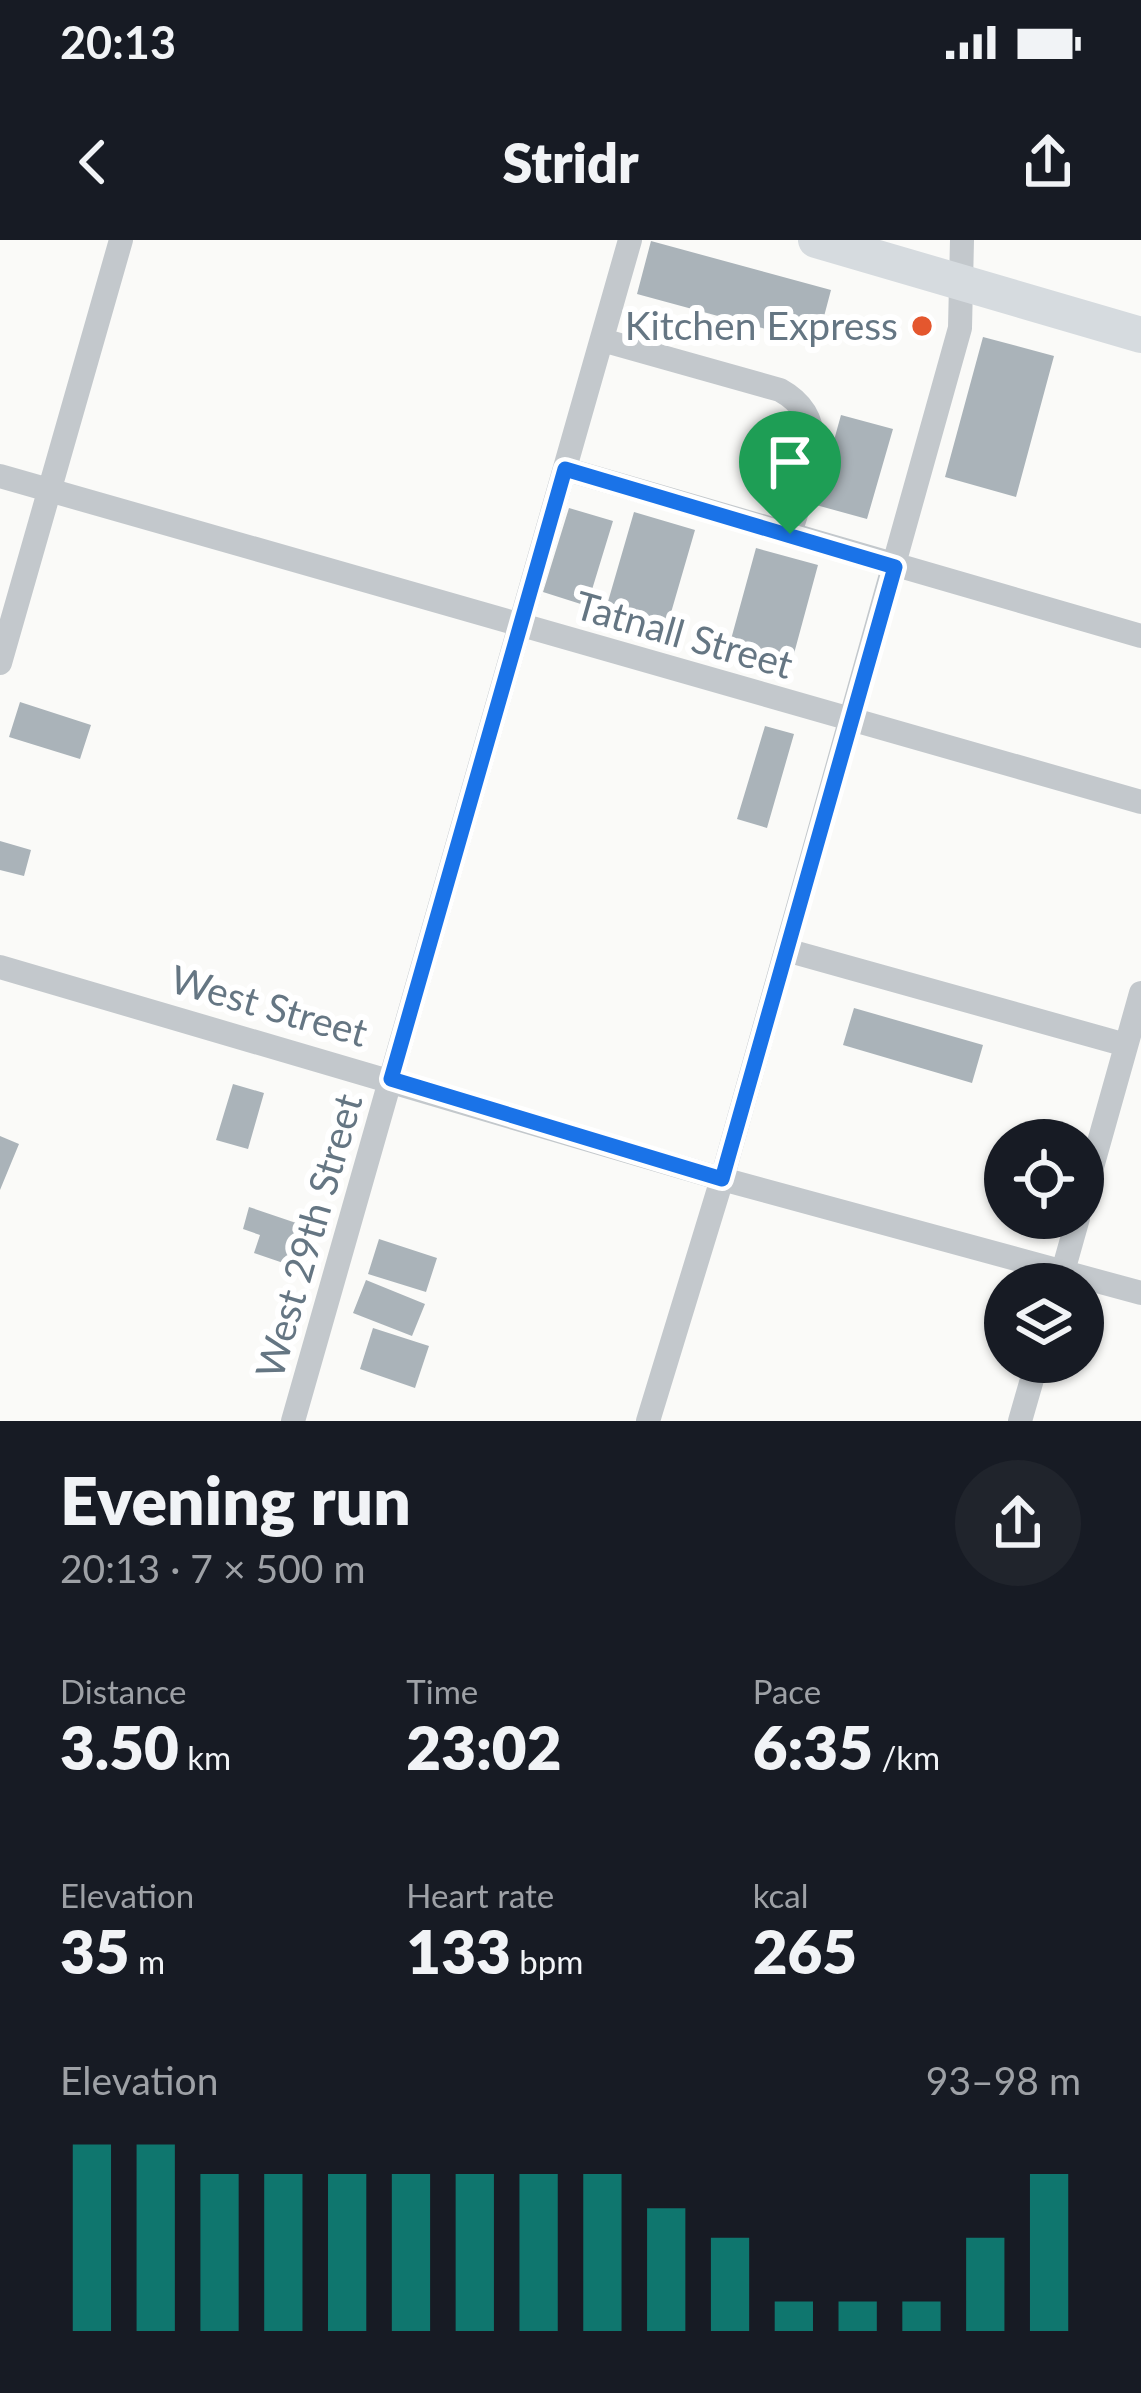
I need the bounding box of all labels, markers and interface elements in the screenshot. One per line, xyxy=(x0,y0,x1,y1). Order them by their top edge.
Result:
text: 20:13 xyxy=(60,15,176,69)
icon: back xyxy=(60,129,126,195)
icon: share xyxy=(1015,129,1081,195)
text: Stridr xyxy=(502,130,639,195)
place label: Kitchen Express xyxy=(625,302,898,348)
marker: Kitchen Express xyxy=(909,313,935,339)
pin xyxy=(739,411,841,534)
icon: arrive xyxy=(757,429,823,495)
street label: Tatnall Street xyxy=(570,581,798,687)
street label: West Street xyxy=(166,955,373,1055)
street label: West 29th Street xyxy=(246,1088,371,1383)
map controls xyxy=(984,1119,1104,1383)
button: locate xyxy=(984,1119,1104,1239)
button: layers xyxy=(984,1263,1104,1383)
text: Evening run xyxy=(60,1460,411,1539)
button: share xyxy=(955,1460,1081,1586)
text: 20:13 · 7 × 500 m xyxy=(60,1545,365,1591)
text: Distance xyxy=(60,1671,187,1711)
text: Time xyxy=(406,1671,478,1711)
text: Pace xyxy=(753,1671,821,1711)
text: 3.50 xyxy=(60,1711,179,1783)
text: 23:02 xyxy=(406,1711,561,1783)
text: 6:35 xyxy=(753,1711,873,1783)
text: km xyxy=(179,1737,231,1777)
text: /km xyxy=(873,1737,940,1777)
text: Elevation xyxy=(60,1875,194,1915)
text: Heart rate xyxy=(406,1875,554,1915)
text: kcal xyxy=(753,1875,808,1915)
text: 35 xyxy=(60,1915,130,1987)
text: 133 xyxy=(406,1915,511,1987)
text: 265 xyxy=(753,1915,857,1987)
text: m xyxy=(130,1941,165,1981)
text: bpm xyxy=(511,1941,583,1981)
text: Elevation xyxy=(60,2057,218,2103)
text: 93–98 m xyxy=(926,2057,1081,2103)

